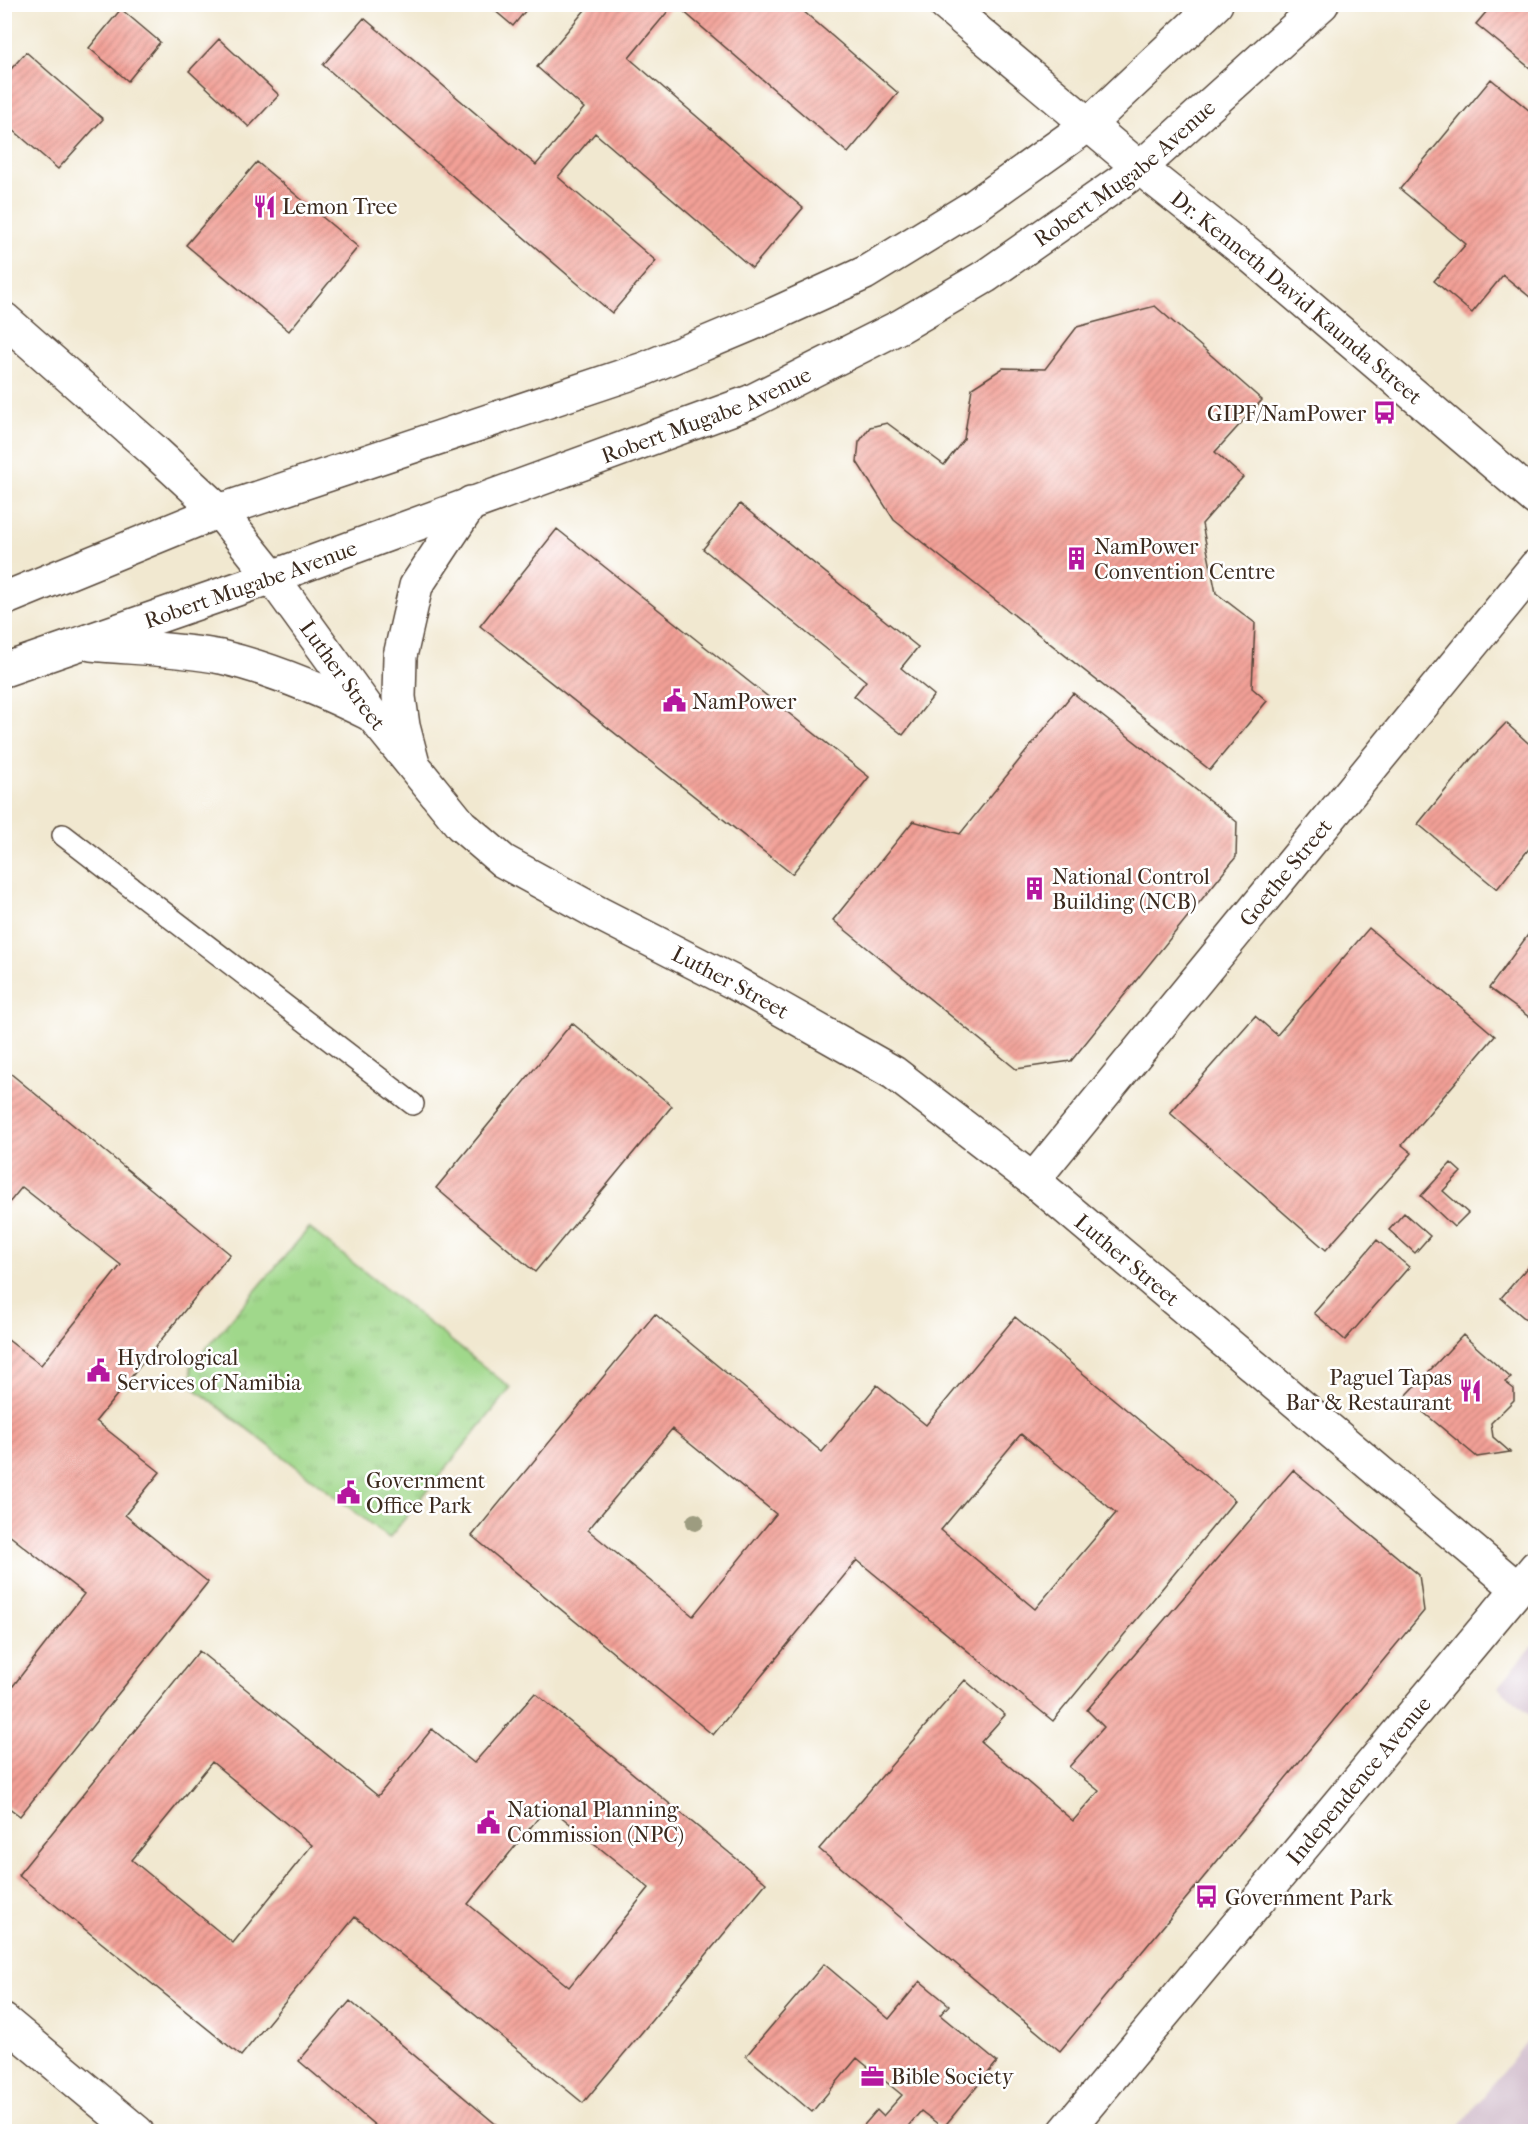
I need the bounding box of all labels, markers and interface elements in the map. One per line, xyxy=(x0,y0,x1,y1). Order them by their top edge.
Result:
street label: Robert Mugabe Avenue xyxy=(1029,94,1221,253)
street label: Dr. Kenneth David Kaunda Street xyxy=(1165,186,1427,410)
restaurant icon: Lemon Tree xyxy=(251,193,277,219)
place label: Lemon Tree xyxy=(282,194,397,220)
street label: Robert Mugabe Avenue xyxy=(598,361,815,469)
bus stop icon: GIPF/NamPower xyxy=(1371,400,1397,426)
place label: GIPF/NamPower xyxy=(1207,401,1367,427)
place label: NamPower Convention Centre xyxy=(1094,534,1275,585)
street label: Robert Mugabe Avenue xyxy=(141,535,361,634)
building icon: NamPower Convention Centre xyxy=(1063,546,1089,572)
street label: Luther Street xyxy=(294,616,391,736)
public building icon: NamPower xyxy=(661,688,687,714)
place label: NamPower xyxy=(692,689,797,715)
street label: Goethe Street xyxy=(1234,814,1338,932)
place label: National Control Building (NCB) xyxy=(1052,864,1210,915)
building icon: National Control Building (NCB) xyxy=(1021,876,1047,902)
street label: Luther Street xyxy=(667,941,793,1025)
street label: Luther Street xyxy=(1069,1209,1185,1312)
place label: Hydrological Services of Namibia xyxy=(117,1345,302,1396)
public building icon: Hydrological Services of Namibia xyxy=(86,1357,112,1383)
place label: Paguel Tapas Bar & Restaurant xyxy=(1286,1365,1452,1416)
restaurant icon: Paguel Tapas Bar & Restaurant xyxy=(1457,1377,1483,1403)
place label: Government Office Park xyxy=(366,1468,486,1519)
public building icon: Government Office Park xyxy=(335,1480,361,1506)
street label: Independence Avenue xyxy=(1281,1691,1437,1870)
place label: National Planning Commission (NPC) xyxy=(507,1797,684,1848)
public building icon: National Planning Commission (NPC) xyxy=(476,1809,502,1835)
bus stop icon: Government Park xyxy=(1194,1884,1220,1910)
place label: Government Park xyxy=(1225,1885,1394,1911)
office icon: Bible Society xyxy=(860,2063,886,2089)
place label: Bible Society xyxy=(891,2064,1015,2090)

